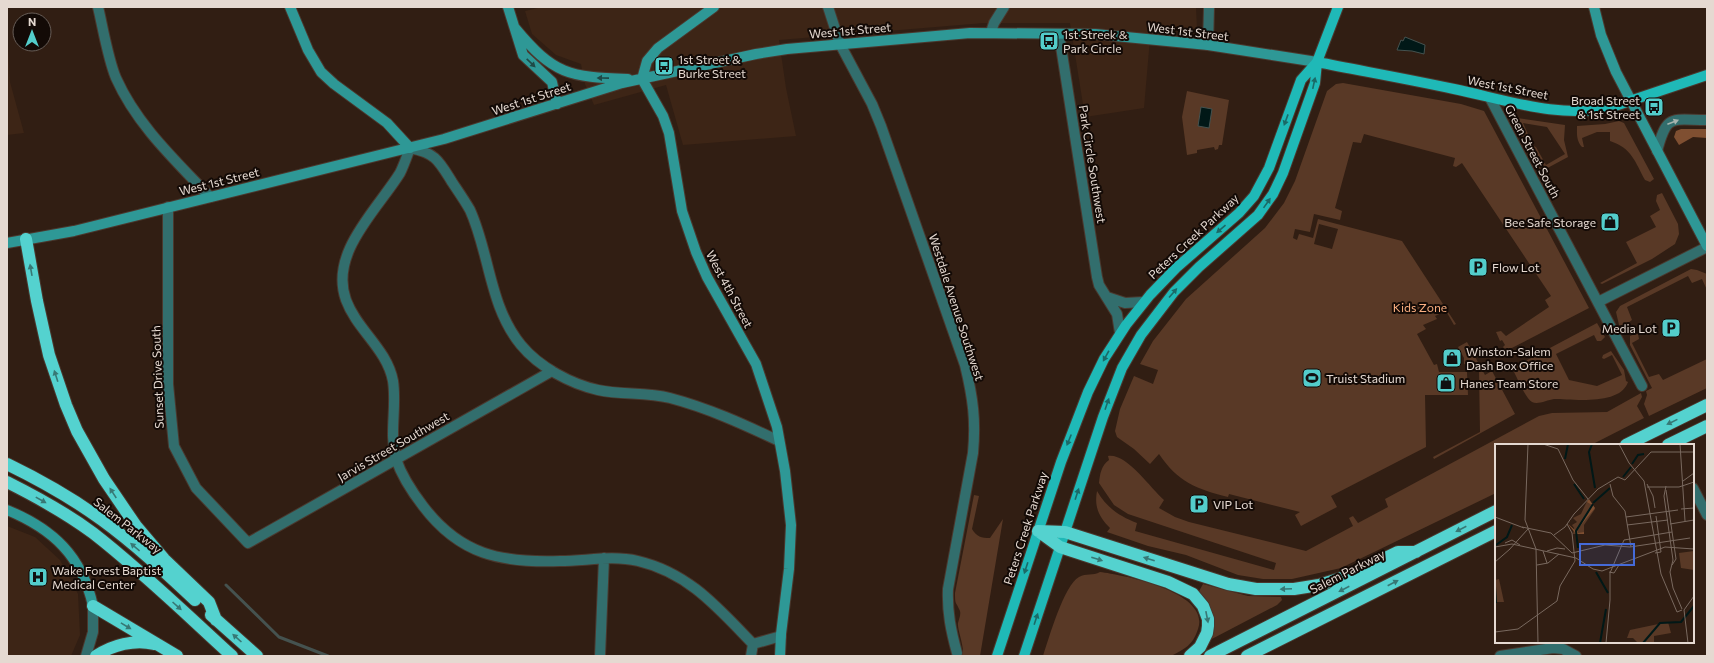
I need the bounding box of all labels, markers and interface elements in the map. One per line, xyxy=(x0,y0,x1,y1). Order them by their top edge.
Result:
north arrow xyxy=(12,12,52,52)
text: N xyxy=(28,15,36,28)
street label: West 1st Street xyxy=(809,19,892,41)
street label: West 1st Street xyxy=(1146,19,1230,43)
place label: 1st Streek & Park Circle xyxy=(1063,27,1128,55)
bus stop icon: 1st Streek & Park Circle xyxy=(1038,30,1060,52)
place label: 1st Street & Burke Street xyxy=(678,52,746,80)
bus stop icon: 1st Street & Burke Street xyxy=(653,55,675,77)
one-way arrow xyxy=(526,58,536,68)
street label: West 1st Street xyxy=(1466,72,1550,102)
one-way arrow xyxy=(596,75,609,81)
one-way arrow xyxy=(1312,77,1318,89)
street label: West 1st Street xyxy=(490,79,572,117)
place label: Broad Street & 1st Street xyxy=(1571,93,1640,121)
bus stop icon: Broad Street & 1st Street xyxy=(1643,96,1665,118)
street label: Green Street South xyxy=(1502,102,1564,200)
street label: Park Circle Southwest xyxy=(1077,104,1109,224)
one-way arrow xyxy=(1283,114,1289,126)
one-way arrow xyxy=(1667,119,1679,125)
street label: West 1st Street xyxy=(177,164,261,198)
street label: Peters Creek Parkway xyxy=(1145,191,1241,281)
one-way arrow xyxy=(1263,198,1271,209)
shop icon: Bee Safe Storage xyxy=(1599,211,1621,233)
place label: Bee Safe Storage xyxy=(1504,215,1596,229)
one-way arrow xyxy=(1216,224,1225,233)
street label: Westdale Avenue Southwest xyxy=(927,232,987,382)
street label: West 4th Street xyxy=(704,248,756,330)
parking icon: Flow Lot xyxy=(1467,256,1489,278)
place label: Flow Lot xyxy=(1492,260,1540,274)
one-way arrow xyxy=(28,264,34,276)
one-way arrow xyxy=(1169,288,1178,298)
park label: Kids Zone xyxy=(1393,300,1447,314)
parking icon: Media Lot xyxy=(1660,317,1682,339)
place label: Media Lot xyxy=(1602,321,1657,335)
street label: Sunset Drive South xyxy=(148,325,166,429)
place label: Winston-Salem Dash Box Office xyxy=(1466,344,1553,372)
shop icon: Winston-Salem Dash Box Office xyxy=(1441,347,1463,369)
one-way arrow xyxy=(1103,350,1109,362)
sports icon: Truist Stadium xyxy=(1301,367,1323,389)
one-way arrow xyxy=(53,370,59,382)
place label: Truist Stadium xyxy=(1326,371,1405,385)
shop icon: Hanes Team Store xyxy=(1435,372,1457,394)
place label: Hanes Team Store xyxy=(1460,376,1558,390)
one-way arrow xyxy=(1104,398,1110,410)
street label: Jarvis Street Southwest xyxy=(335,408,452,485)
one-way arrow xyxy=(1666,419,1678,425)
one-way arrow xyxy=(1066,435,1072,447)
inset map xyxy=(1495,444,1694,643)
street label: Peters Creek Parkway xyxy=(1000,470,1050,586)
one-way arrow xyxy=(109,488,117,498)
one-way arrow xyxy=(1075,488,1081,500)
parking icon: VIP Lot xyxy=(1188,493,1210,515)
street label: Salem Parkway xyxy=(91,494,165,556)
one-way arrow xyxy=(36,497,47,504)
place label: VIP Lot xyxy=(1213,497,1253,511)
one-way arrow xyxy=(1455,526,1467,532)
one-way arrow xyxy=(130,542,141,551)
street label: Salem Parkway xyxy=(1307,546,1387,596)
one-way arrow xyxy=(1091,556,1103,562)
one-way arrow xyxy=(1143,556,1155,562)
place label: Wake Forest Baptist Medical Center xyxy=(52,563,162,591)
one-way arrow xyxy=(1023,563,1029,575)
hospital icon: Wake Forest Baptist Medical Center xyxy=(27,566,49,588)
one-way arrow xyxy=(1387,580,1399,586)
one-way arrow xyxy=(1338,585,1350,592)
one-way arrow xyxy=(1279,586,1292,592)
one-way arrow xyxy=(172,601,182,610)
one-way arrow xyxy=(1204,611,1210,623)
one-way arrow xyxy=(1034,613,1040,625)
one-way arrow xyxy=(120,622,132,629)
one-way arrow xyxy=(232,634,241,643)

